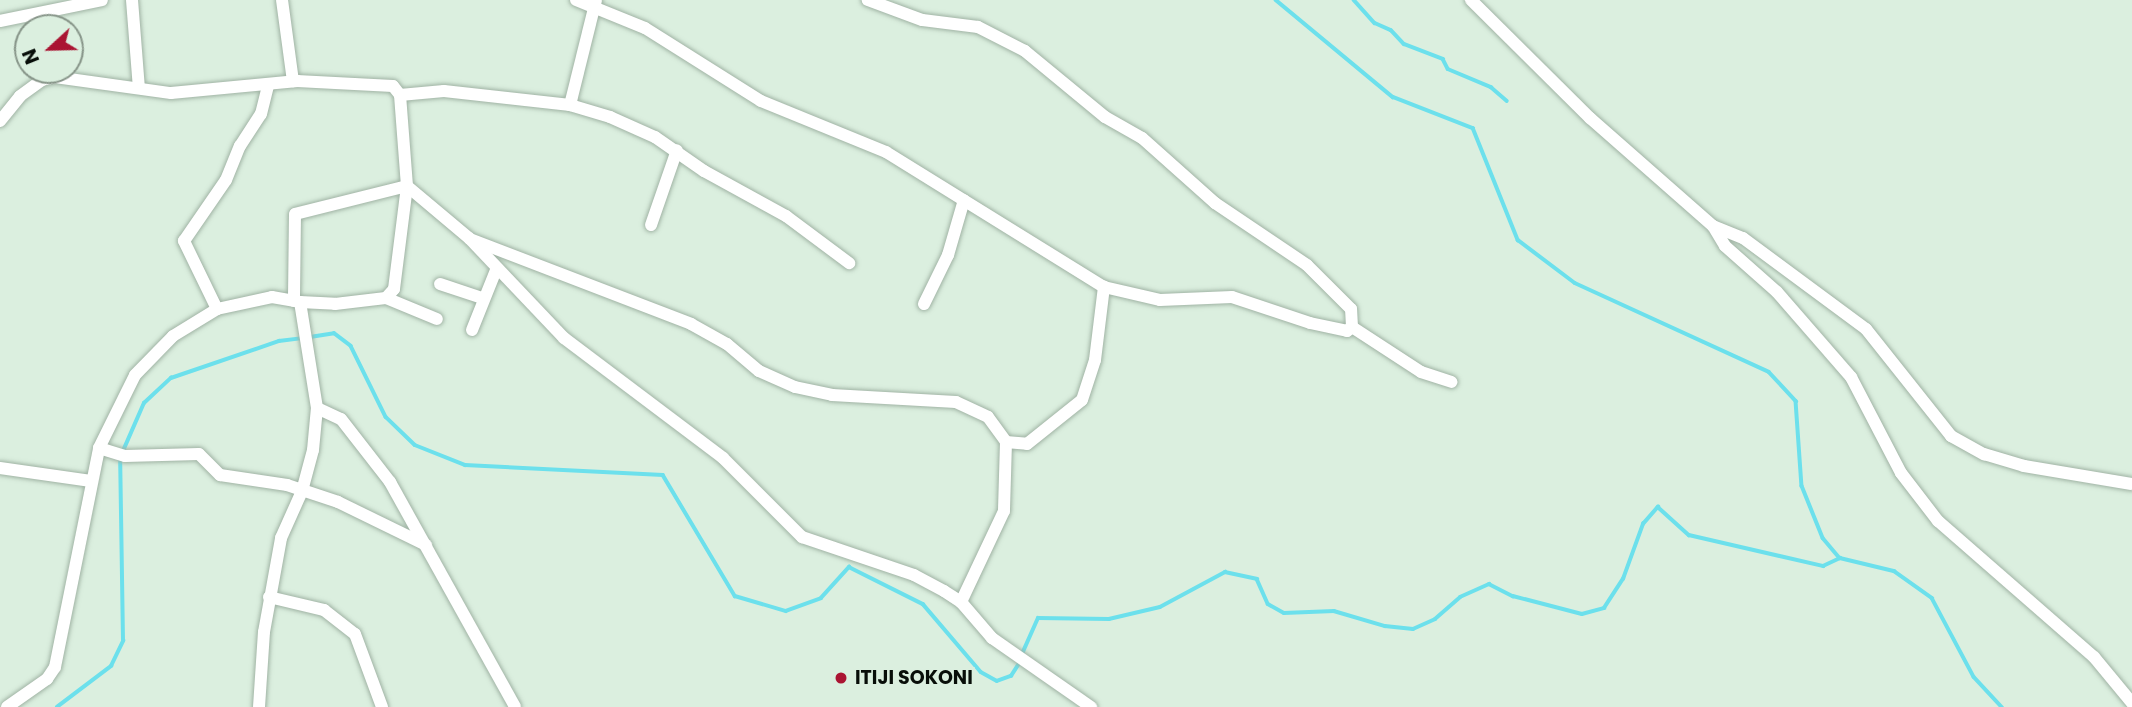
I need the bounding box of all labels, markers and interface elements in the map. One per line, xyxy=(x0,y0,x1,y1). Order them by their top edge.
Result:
north arrow xyxy=(14,14,84,84)
text: N xyxy=(16,45,46,68)
place label: ITIJI SOKONI xyxy=(855,667,973,689)
marker: ITIJI SOKONI xyxy=(833,670,849,686)

